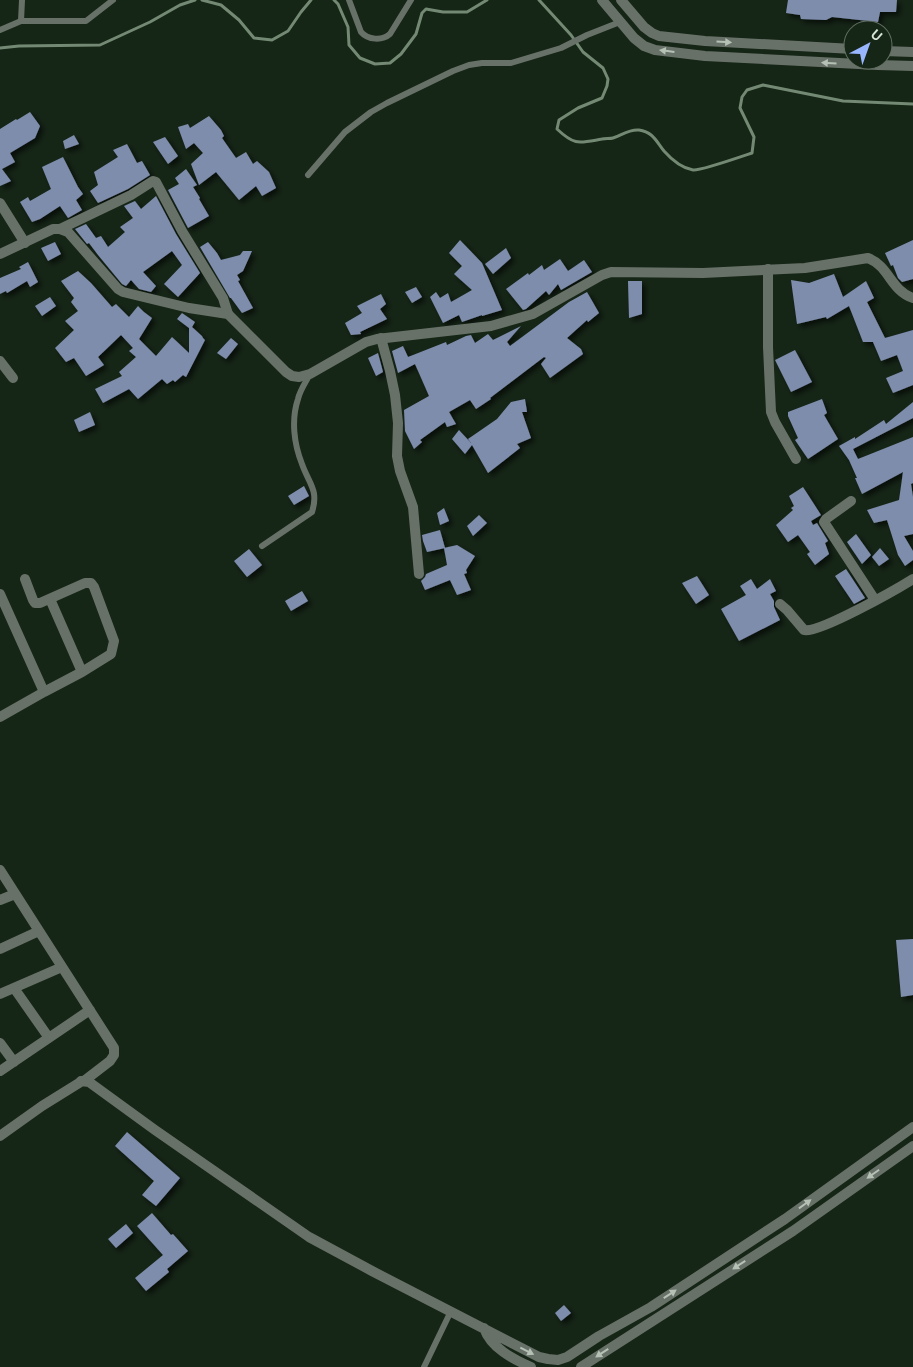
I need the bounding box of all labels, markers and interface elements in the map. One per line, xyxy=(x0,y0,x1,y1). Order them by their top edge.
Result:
north arrow xyxy=(843,20,893,70)
text: U xyxy=(867,25,886,45)
one-way arrow xyxy=(716,38,732,46)
one-way arrow xyxy=(659,47,675,55)
one-way arrow xyxy=(821,58,837,66)
one-way arrow xyxy=(866,1169,880,1179)
one-way arrow xyxy=(798,1199,811,1210)
one-way arrow xyxy=(732,1261,746,1270)
one-way arrow xyxy=(663,1290,677,1299)
one-way arrow xyxy=(520,1347,535,1355)
one-way arrow xyxy=(596,1349,609,1358)

